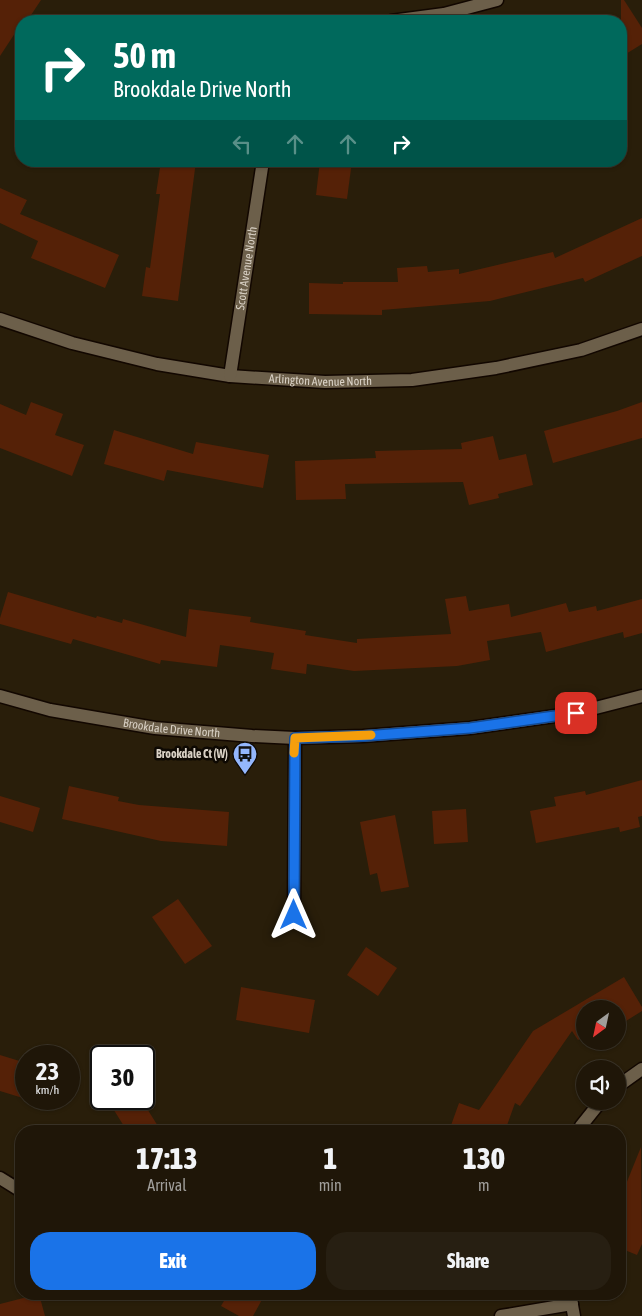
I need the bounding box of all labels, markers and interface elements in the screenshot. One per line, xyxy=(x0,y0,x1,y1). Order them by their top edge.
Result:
icon: right xyxy=(30,35,95,100)
text: 50 m xyxy=(113,35,176,75)
text: Brookdale Drive North xyxy=(113,76,291,102)
icon: left xyxy=(228,130,256,158)
icon: ahead xyxy=(281,130,309,158)
icon: ahead xyxy=(334,130,362,158)
icon: right xyxy=(387,130,415,158)
street label: Scott Avenue North xyxy=(233,226,260,311)
street label: Arlington Avenue North xyxy=(268,371,372,389)
pin xyxy=(555,692,597,734)
icon: arrive xyxy=(562,699,590,727)
street label: Brookdale Drive North xyxy=(122,716,221,740)
bus stop icon: Brookdale Ct (W) xyxy=(232,741,258,775)
place label: Brookdale Ct (W) xyxy=(156,747,228,761)
position arrow xyxy=(267,888,319,940)
north arrow xyxy=(576,1000,626,1050)
map controls xyxy=(576,1000,626,1110)
speed limit sign: 30 xyxy=(90,1045,155,1110)
text: 23 xyxy=(36,1057,59,1085)
button: sound xyxy=(576,1060,626,1110)
text: km/h xyxy=(36,1083,59,1097)
text: 17:13 xyxy=(136,1141,198,1175)
text: 1 xyxy=(323,1141,337,1175)
text: 130 xyxy=(463,1141,505,1175)
text: Arrival xyxy=(147,1176,186,1194)
text: min xyxy=(319,1176,342,1194)
text: m xyxy=(478,1176,490,1194)
button: Exit xyxy=(30,1232,316,1290)
button: Share xyxy=(326,1232,611,1290)

